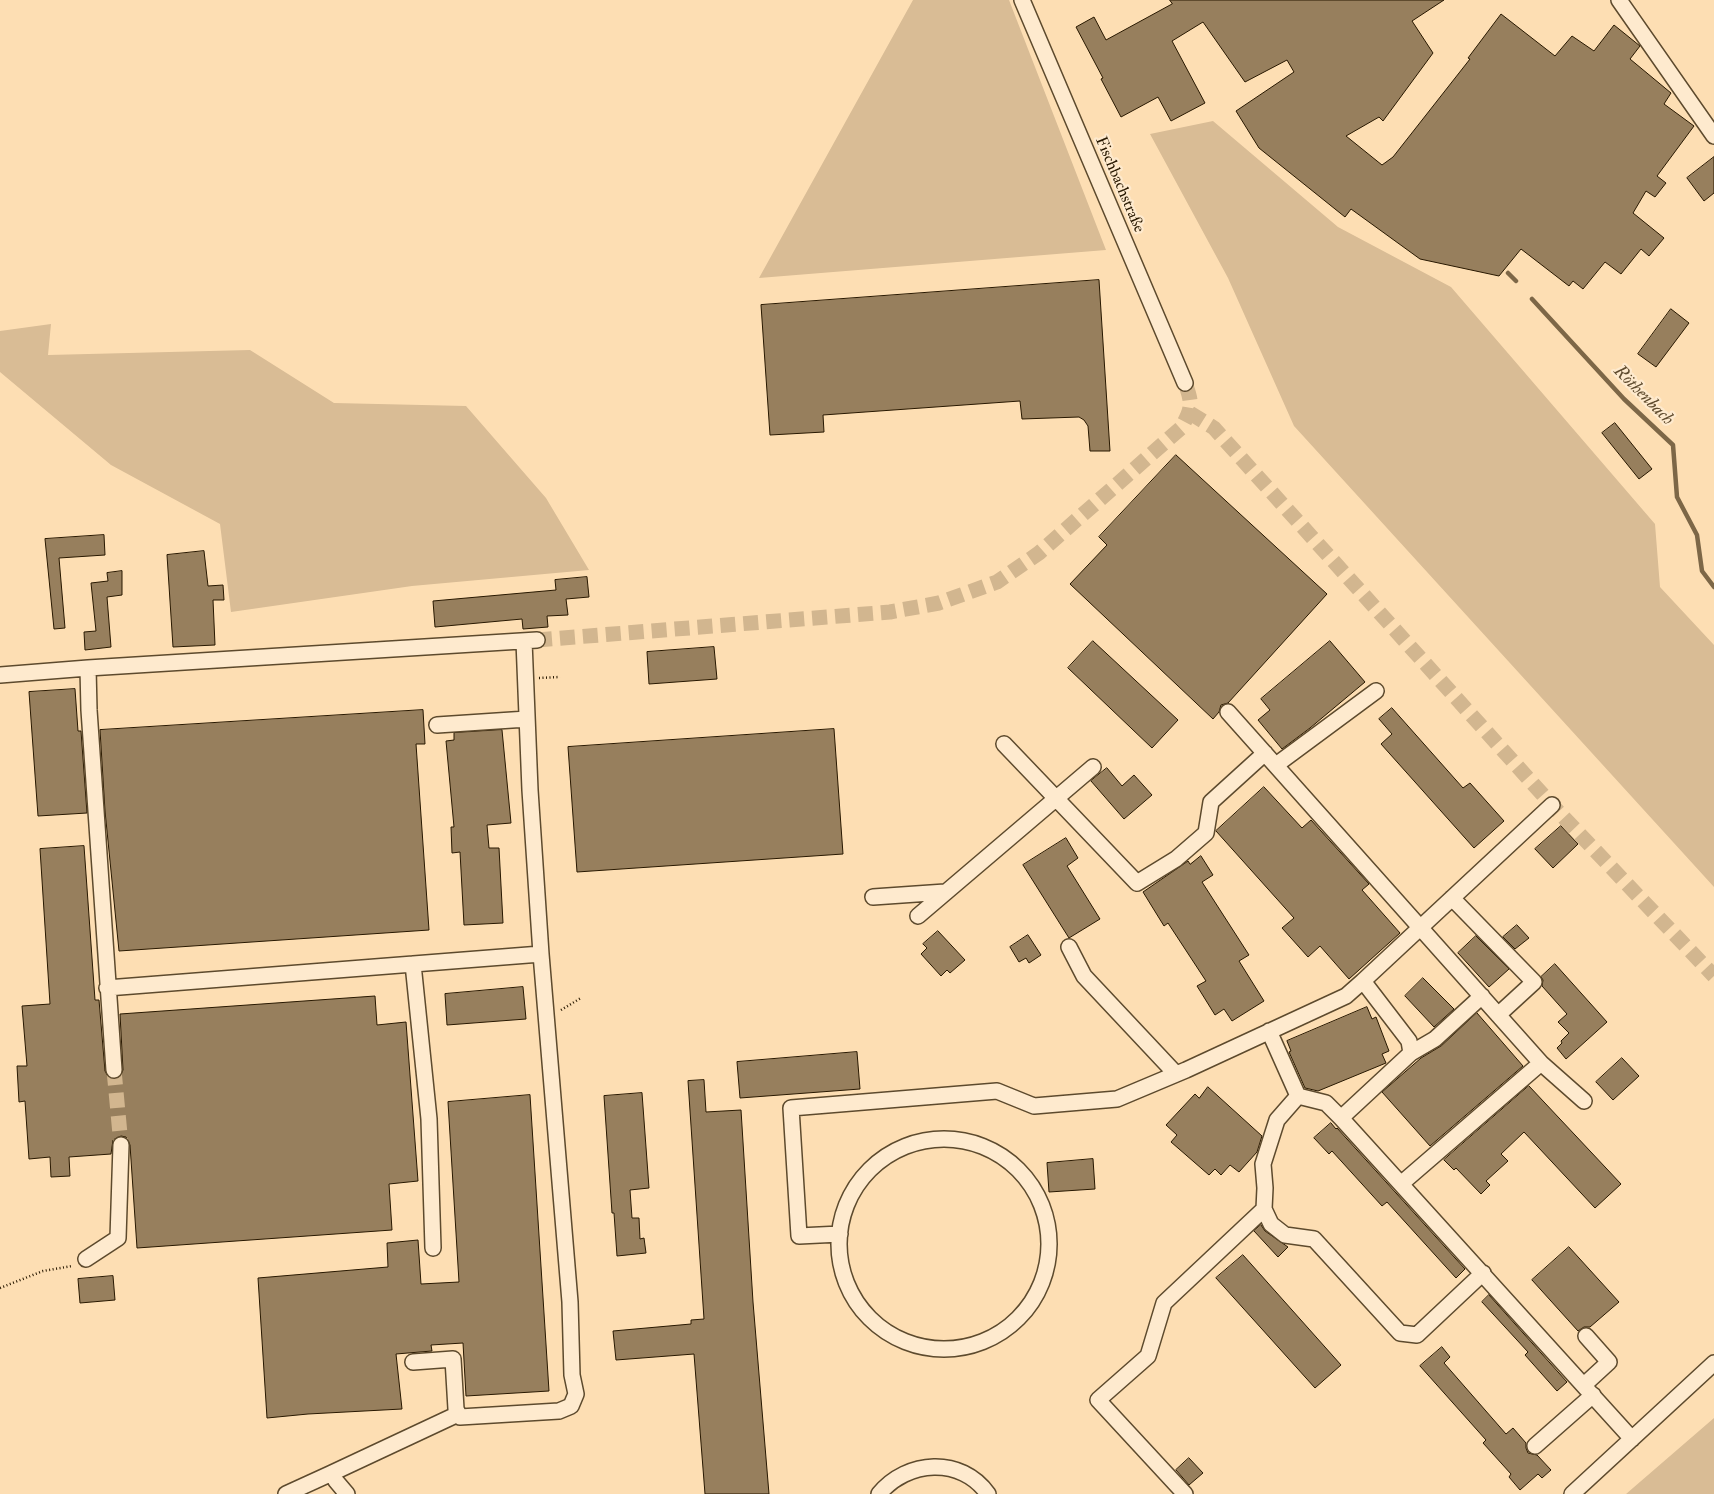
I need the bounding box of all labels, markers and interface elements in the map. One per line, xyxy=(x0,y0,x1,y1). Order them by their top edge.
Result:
street label: Fischbachstraße xyxy=(1090,134,1148,236)
water label: Röthenbach xyxy=(1608,361,1678,431)

